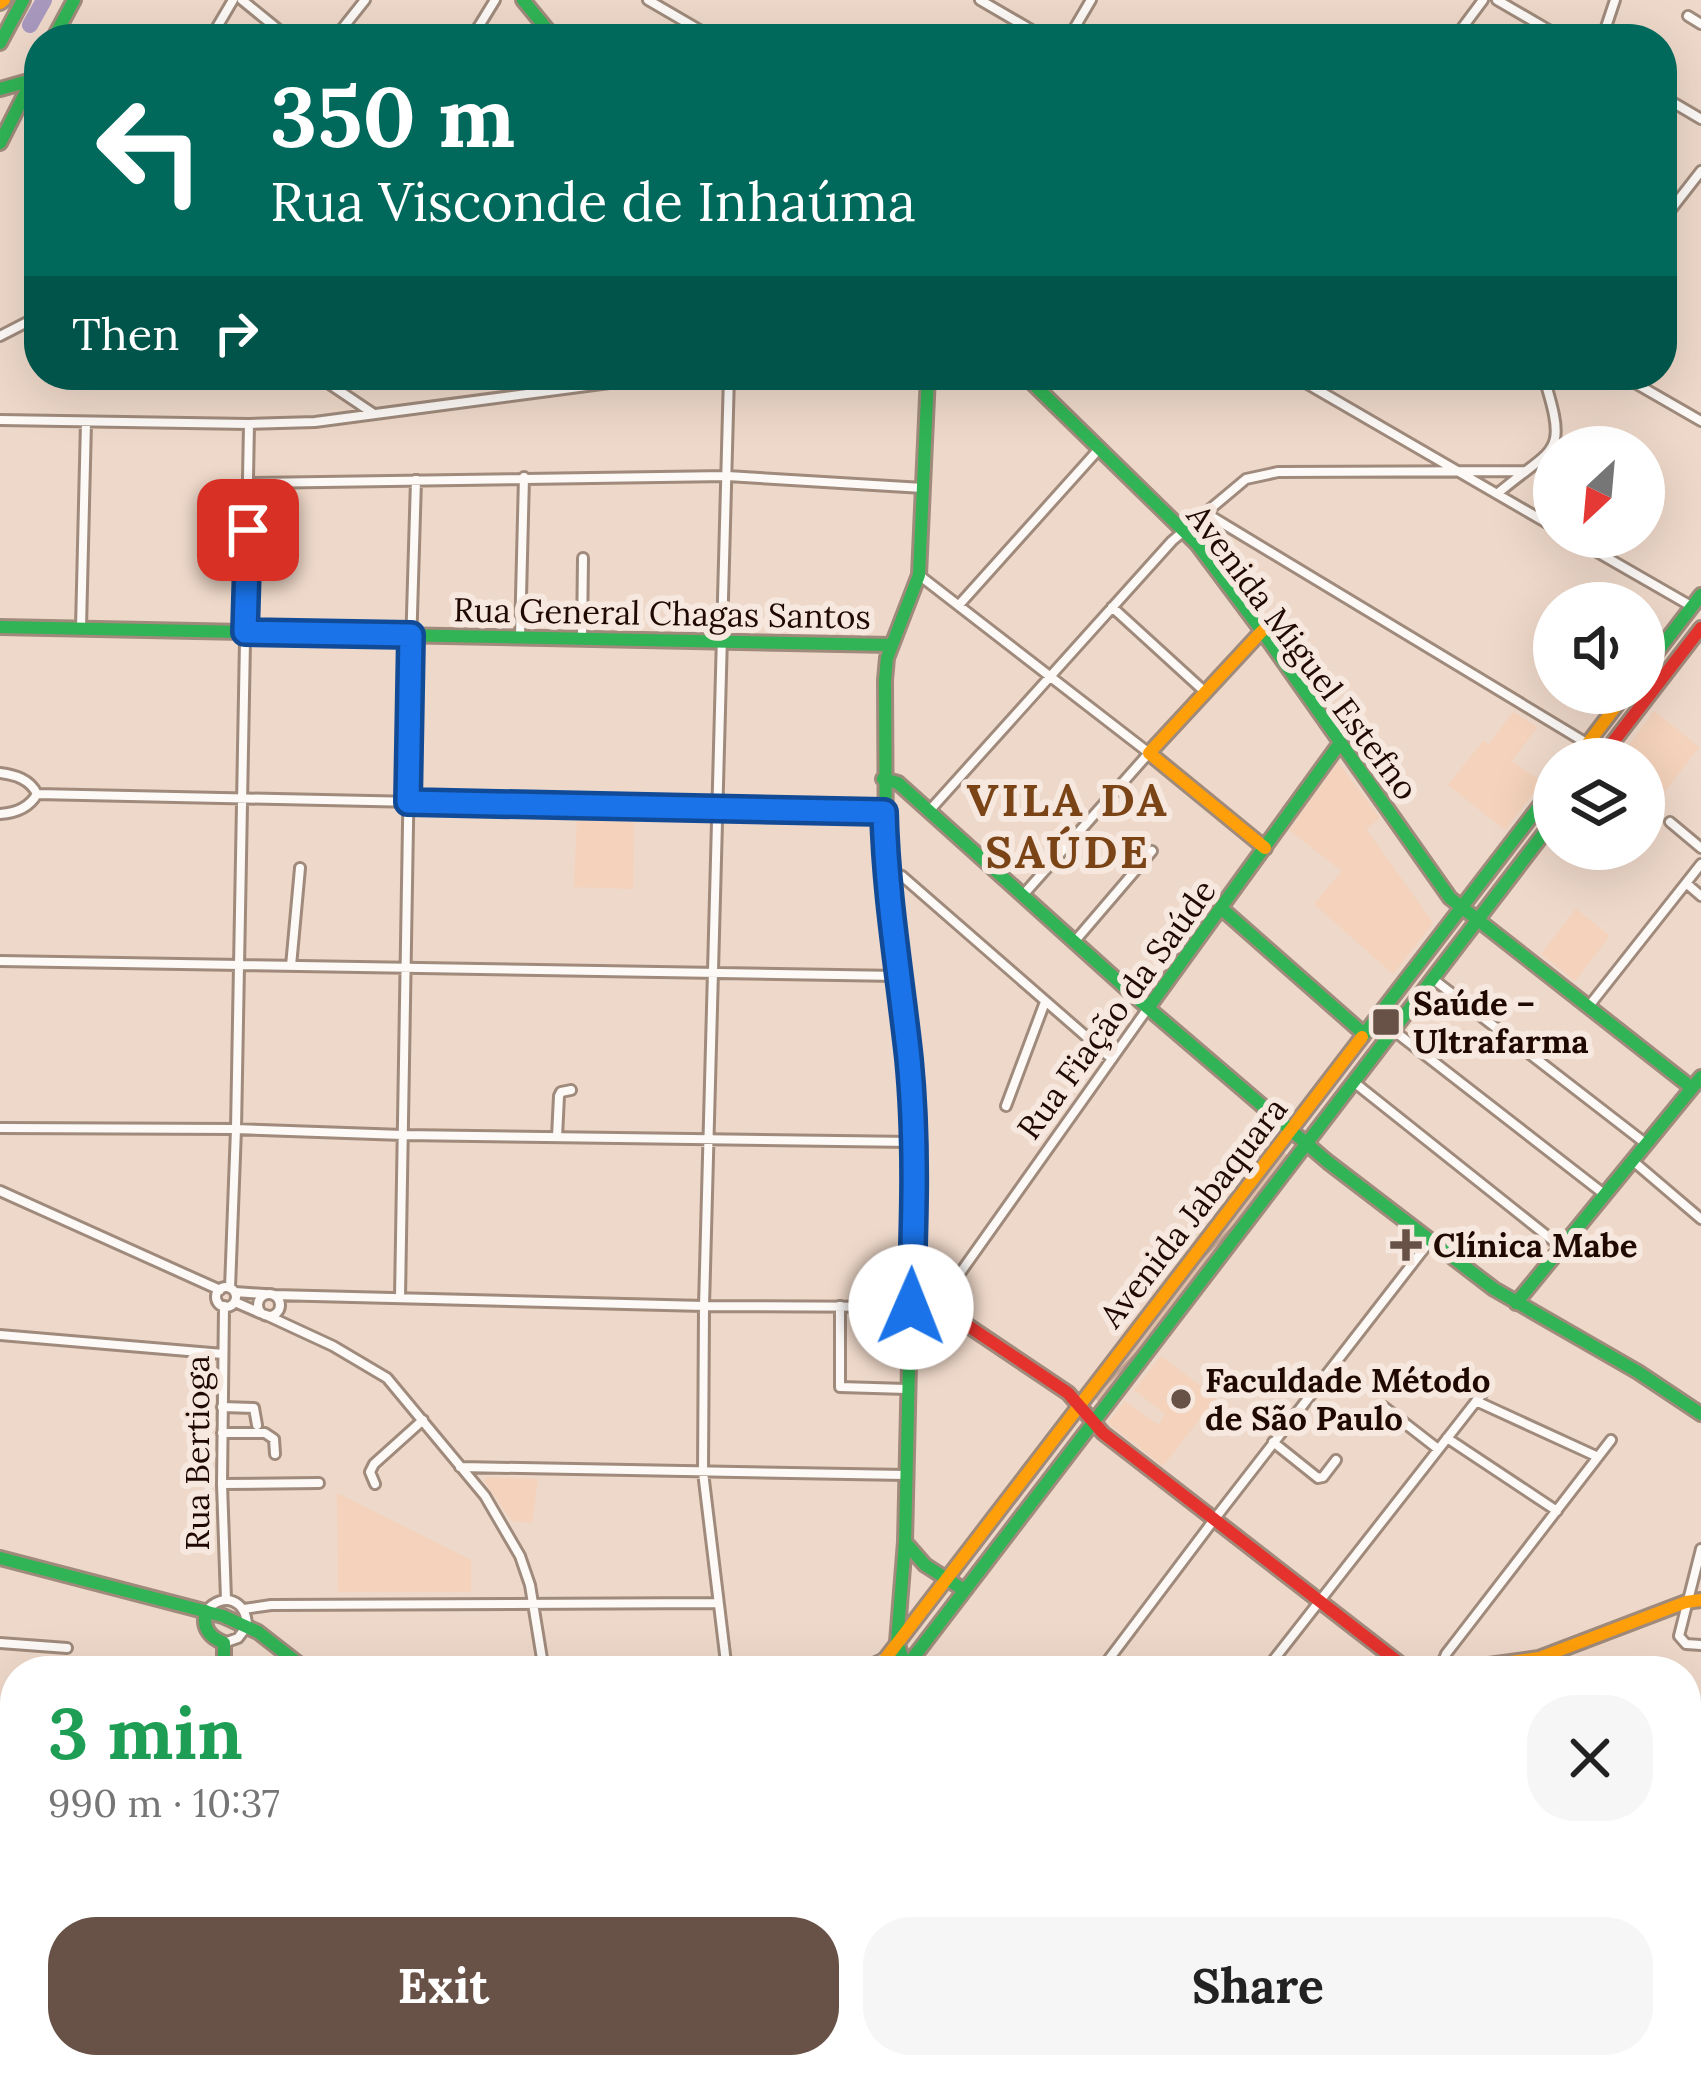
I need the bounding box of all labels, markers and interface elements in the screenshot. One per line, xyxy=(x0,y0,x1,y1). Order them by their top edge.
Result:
text: 350 m xyxy=(270,62,515,170)
icon: left xyxy=(72,72,228,228)
text: Rua Visconde de Inhaúma xyxy=(270,167,916,236)
icon: right xyxy=(203,300,269,366)
text: Then xyxy=(72,305,179,362)
north arrow xyxy=(1533,426,1665,558)
map controls xyxy=(1533,426,1665,870)
pin xyxy=(197,479,299,581)
street label: Avenida Miguel Estefno xyxy=(1178,495,1428,808)
icon: arrive xyxy=(215,497,281,563)
button: sound xyxy=(1533,582,1665,714)
street label: Rua General Chagas Santos xyxy=(453,588,871,638)
button: layers xyxy=(1533,738,1665,870)
district label: VILA DA SAÚDE xyxy=(967,771,1169,880)
street label: Rua Fiação da Saúde xyxy=(1008,871,1224,1147)
place label: Saúde – Ultrafarma xyxy=(1413,982,1589,1062)
marker: Saúde – Ultrafarma xyxy=(1370,1006,1402,1038)
street label: Avenida Jabaquara xyxy=(1089,1088,1296,1336)
place label: Clínica Mabe xyxy=(1433,1224,1637,1266)
marker: Clínica Mabe xyxy=(1390,1229,1422,1261)
position arrow xyxy=(848,1244,974,1370)
street label: Rua Bertioga xyxy=(176,1355,218,1551)
place label: Faculdade Método de São Paulo xyxy=(1205,1359,1490,1439)
marker: Faculdade Método de São Paulo xyxy=(1168,1386,1194,1412)
text: 3 min xyxy=(48,1687,243,1779)
button: close xyxy=(1527,1695,1653,1821)
text: 990 m · 10:37 xyxy=(48,1778,280,1828)
button: Exit xyxy=(48,1917,839,2055)
button: Share xyxy=(863,1917,1653,2055)

